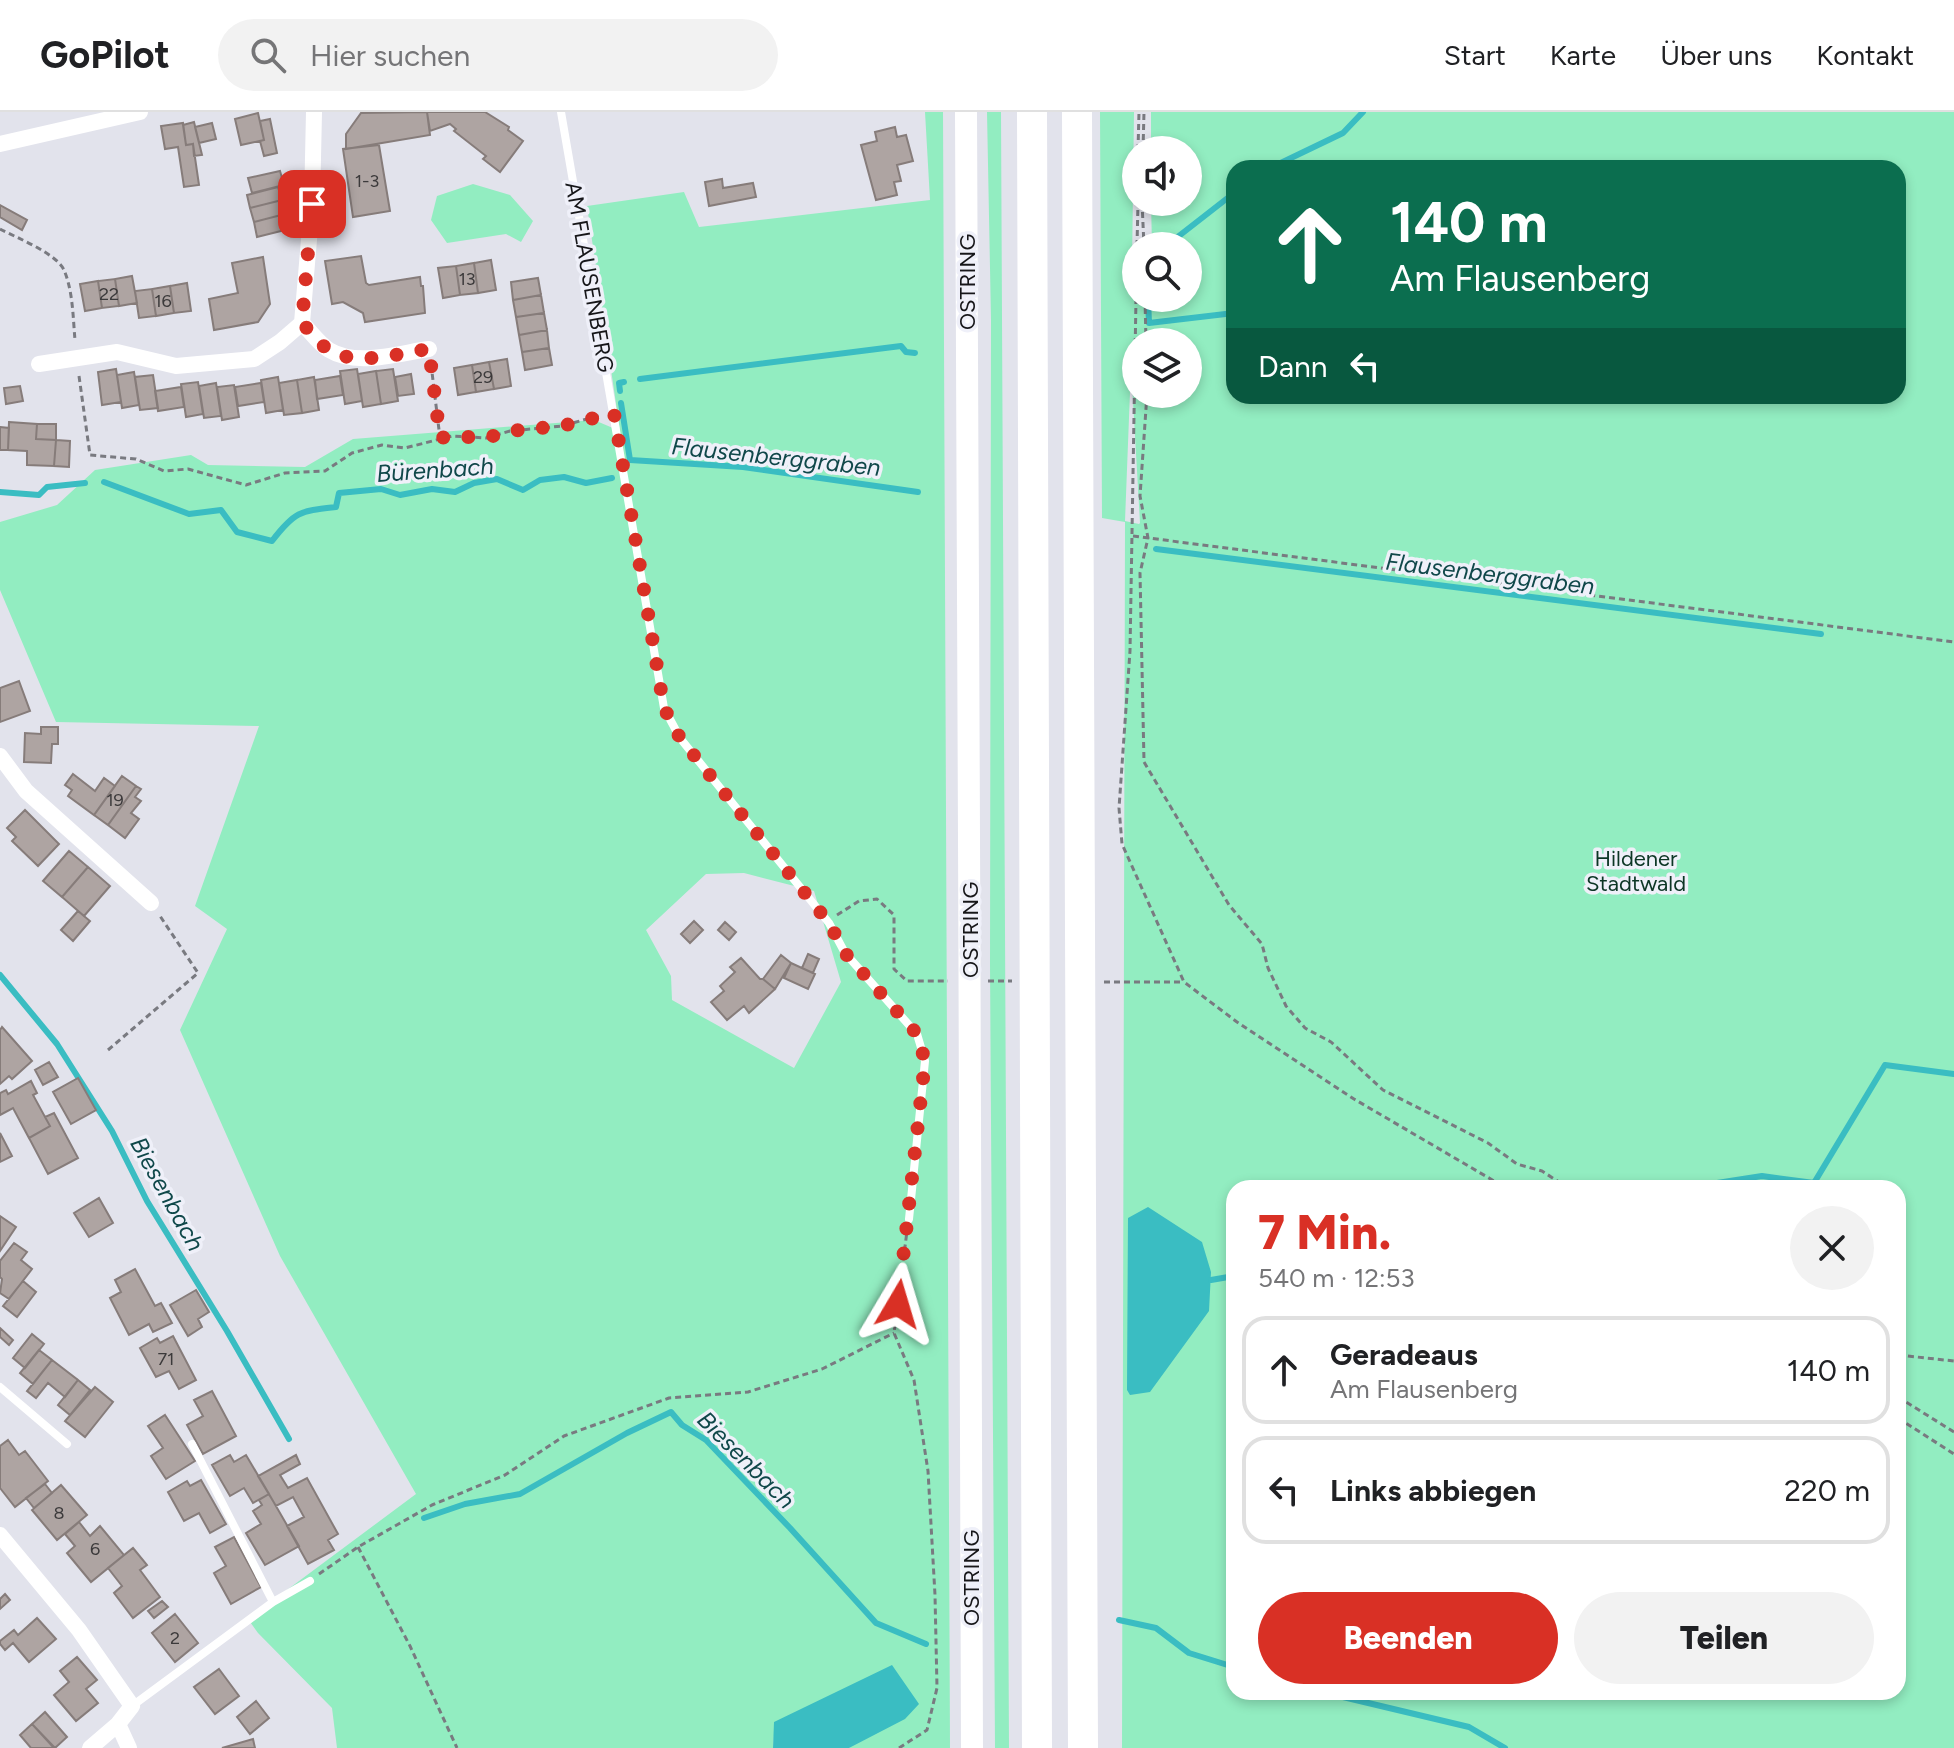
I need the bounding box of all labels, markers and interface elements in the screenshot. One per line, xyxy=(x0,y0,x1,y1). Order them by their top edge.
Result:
search box xyxy=(218,19,778,91)
text: GoPilot xyxy=(40,32,170,78)
icon: search xyxy=(246,33,290,77)
text: Hier suchen xyxy=(310,37,470,74)
text: Start xyxy=(1444,38,1506,72)
text: Karte xyxy=(1550,38,1616,72)
text: Über uns xyxy=(1660,38,1772,72)
text: Kontakt xyxy=(1816,38,1914,72)
map controls xyxy=(1122,136,1202,408)
button: sound xyxy=(1122,136,1202,216)
pin xyxy=(278,170,346,238)
house number: 1-3 xyxy=(355,170,379,192)
street label: AM FLAUSENBERG xyxy=(559,180,620,375)
icon: arrive xyxy=(290,182,334,226)
text: 140 m xyxy=(1390,189,1548,256)
icon: ahead xyxy=(1258,192,1362,296)
button: search xyxy=(1122,232,1202,312)
street label: OSTRING xyxy=(954,234,981,330)
text: Am Flausenberg xyxy=(1390,257,1650,300)
house number: 13 xyxy=(458,268,476,290)
house number: 22 xyxy=(99,283,119,305)
house number: 16 xyxy=(154,290,172,312)
button: layers xyxy=(1122,328,1202,408)
icon: left xyxy=(1343,344,1387,388)
text: Dann xyxy=(1258,348,1327,385)
house number: 29 xyxy=(473,366,493,388)
water label: Flausenberggraben xyxy=(670,431,882,482)
water label: Bürenbach xyxy=(375,451,495,488)
water label: Flausenberggraben xyxy=(1384,546,1596,601)
house number: 19 xyxy=(106,789,124,811)
park label: Hildener Stadtwald xyxy=(1586,845,1686,897)
street label: OSTRING xyxy=(957,882,984,978)
water label: Biesenbach xyxy=(124,1132,211,1256)
text: 7 Min. xyxy=(1258,1203,1391,1261)
button: close xyxy=(1790,1206,1874,1290)
position arrow xyxy=(856,1262,940,1346)
text: 540 m · 12:53 xyxy=(1258,1262,1415,1294)
text: Geradeaus xyxy=(1330,1336,1478,1373)
house number: 71 xyxy=(157,1348,175,1370)
icon: ahead xyxy=(1262,1348,1306,1392)
text: 140 m xyxy=(1787,1352,1870,1389)
text: Am Flausenberg xyxy=(1330,1373,1518,1405)
water label: Biesenbach xyxy=(692,1405,801,1514)
icon: left xyxy=(1262,1468,1306,1512)
text: Links abbiegen xyxy=(1330,1472,1536,1509)
text: 220 m xyxy=(1784,1472,1870,1509)
house number: 8 xyxy=(53,1502,65,1524)
street label: OSTRING xyxy=(958,1530,985,1626)
house number: 6 xyxy=(90,1538,100,1560)
button: Beenden xyxy=(1258,1592,1558,1684)
button: Teilen xyxy=(1574,1592,1874,1684)
house number: 2 xyxy=(170,1627,180,1649)

